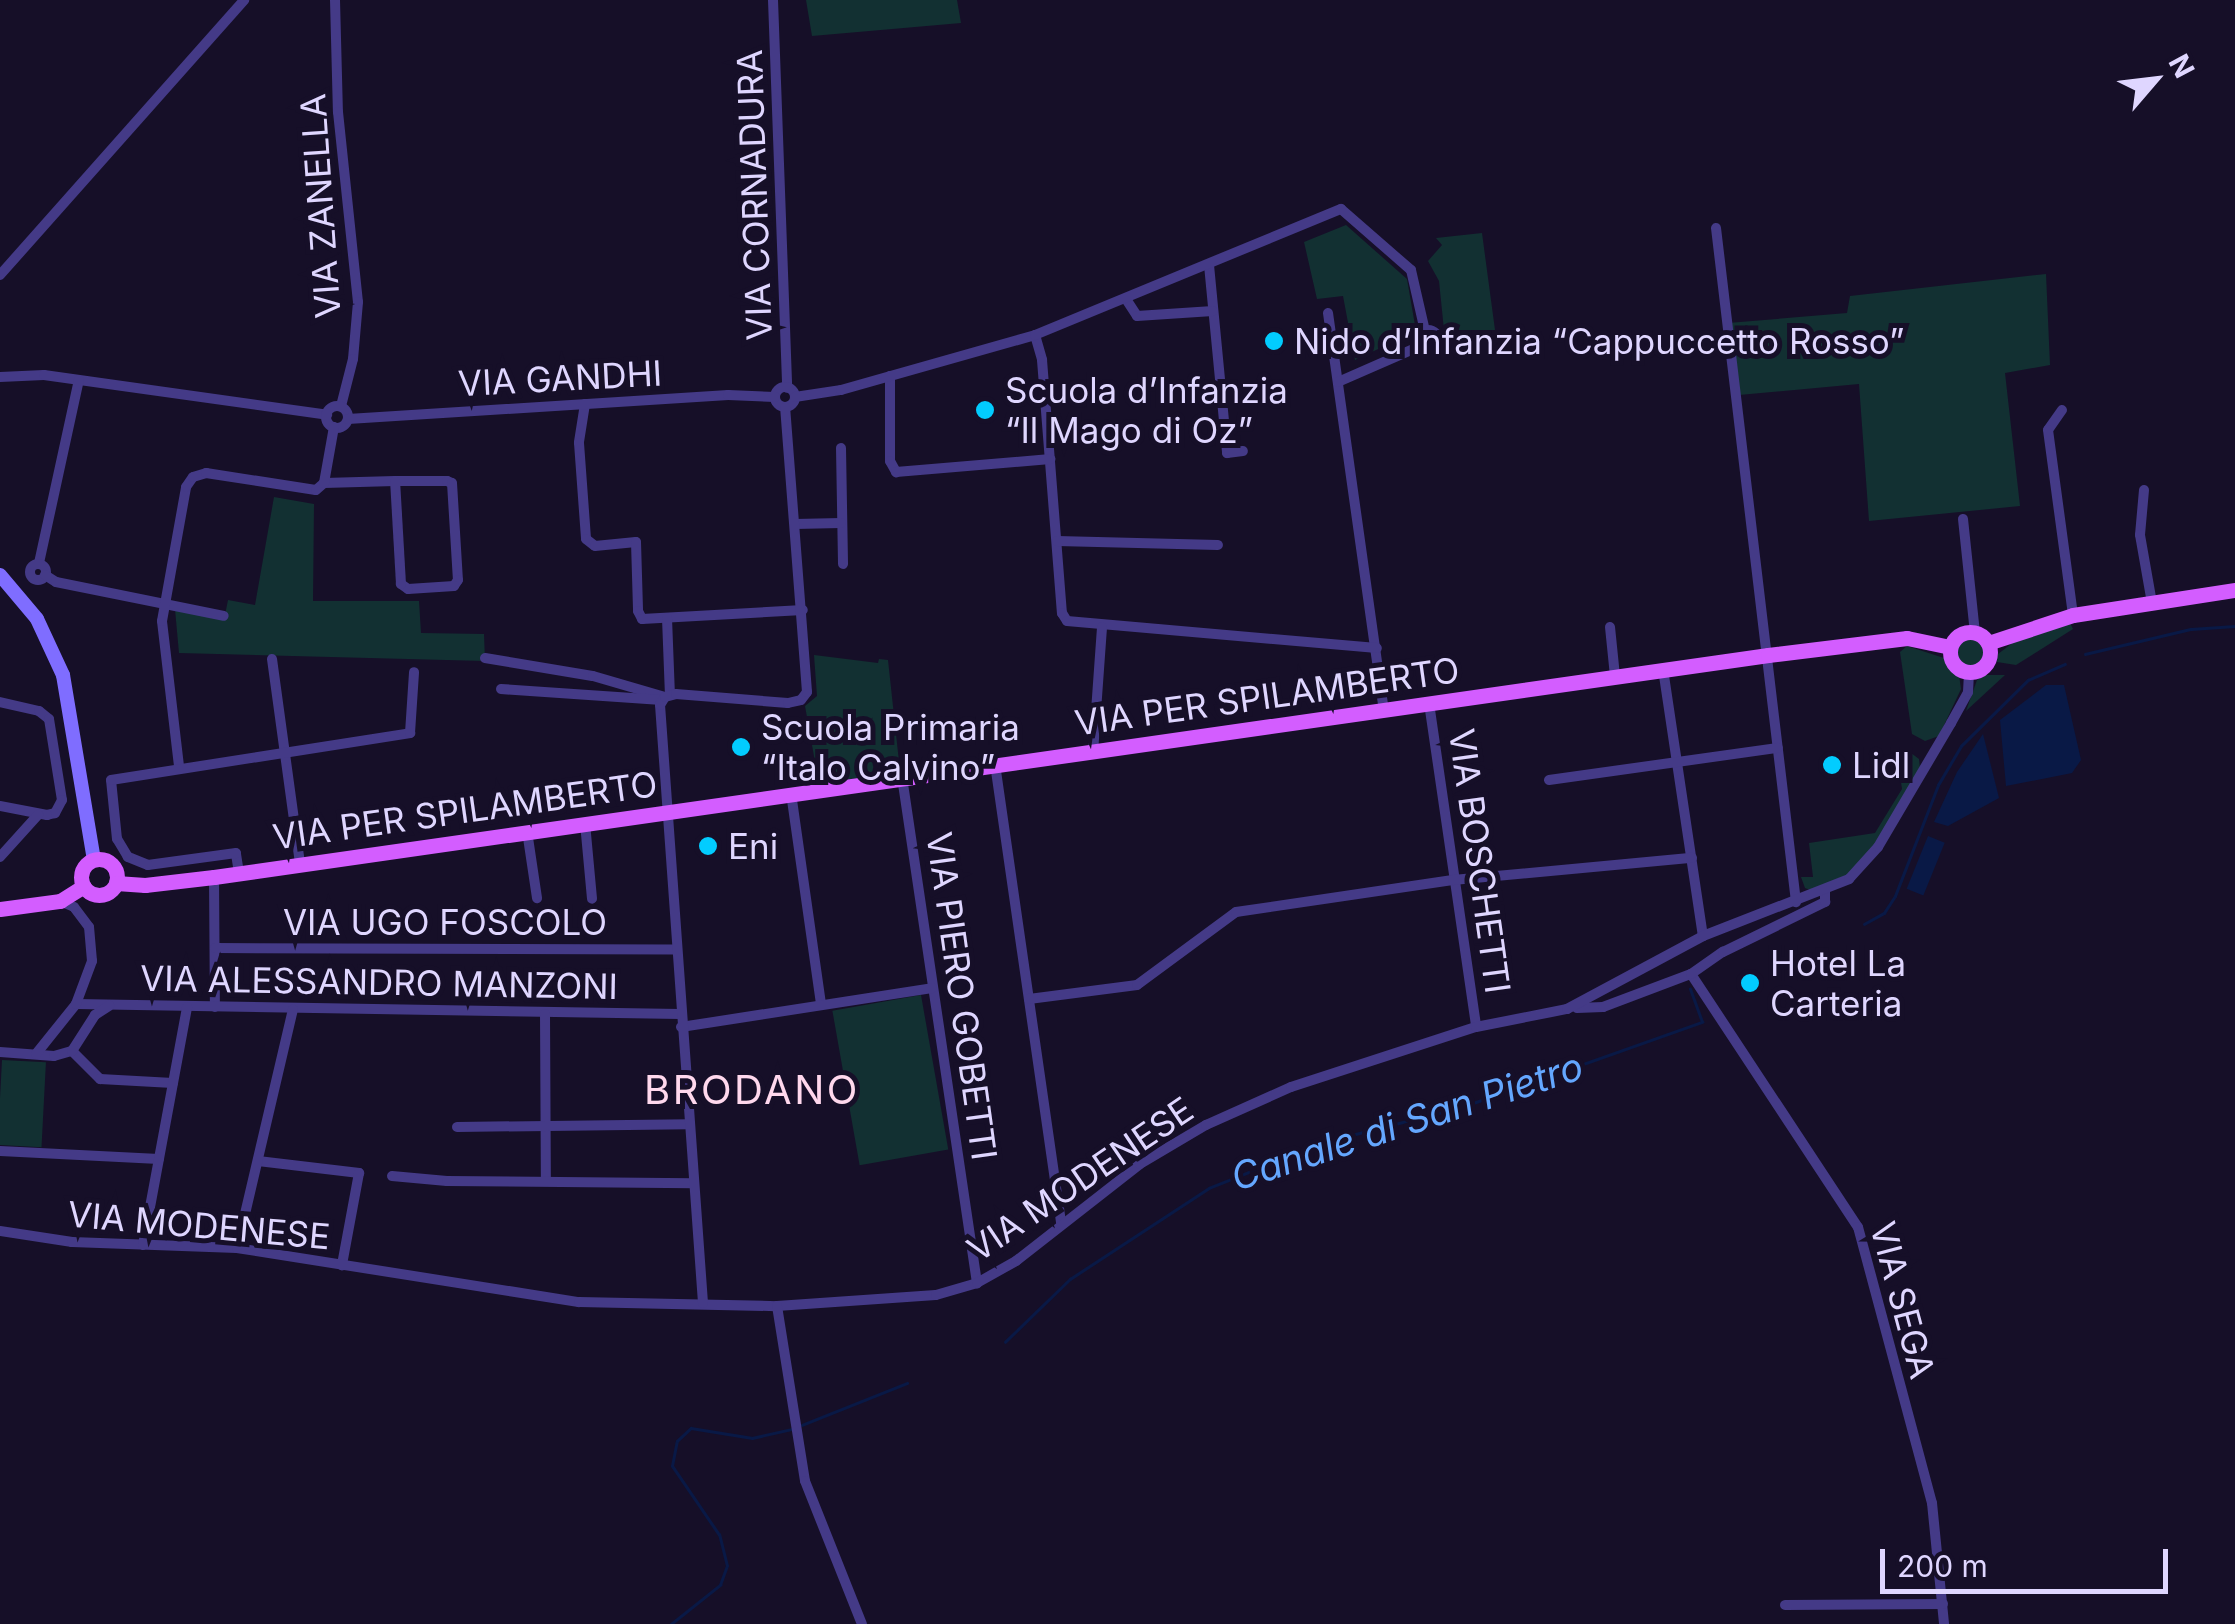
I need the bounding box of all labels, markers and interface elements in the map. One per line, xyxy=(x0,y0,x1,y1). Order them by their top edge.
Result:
north arrow xyxy=(2105,30,2205,130)
street label: VIA CORNADURA xyxy=(728,49,780,341)
text: N xyxy=(2161,49,2202,83)
street label: VIA ZANELLA xyxy=(291,92,349,320)
place label: Nido d’Infanzia “Cappuccetto Rosso” xyxy=(1294,320,1904,362)
marker: Nido d’Infanzia “Cappuccetto Rosso” xyxy=(1263,330,1285,352)
street label: VIA GANDHI xyxy=(457,352,663,404)
place label: Scuola d’Infanzia “Il Mago di Oz” xyxy=(1005,369,1288,451)
marker: Scuola d’Infanzia “Il Mago di Oz” xyxy=(974,399,996,421)
street label: VIA PER SPILAMBERTO xyxy=(1072,648,1462,744)
place label: Scuola Primaria “Italo Calvino” xyxy=(761,706,1020,788)
street label: VIA BOSCHETTI xyxy=(1441,726,1519,996)
marker: Scuola Primaria “Italo Calvino” xyxy=(730,736,752,758)
place label: Lidl xyxy=(1852,744,1910,786)
marker: Lidl xyxy=(1821,754,1843,776)
street label: VIA PER SPILAMBERTO xyxy=(270,762,660,858)
place label: Eni xyxy=(728,825,778,867)
street label: VIA PIERO GOBETTI xyxy=(918,829,1006,1163)
marker: Eni xyxy=(697,835,719,857)
street label: VIA UGO FOSCOLO xyxy=(283,901,607,943)
place label: Hotel La Carteria xyxy=(1770,942,1906,1024)
street label: VIA ALESSANDRO MANZONI xyxy=(140,957,618,1007)
marker: Hotel La Carteria xyxy=(1739,972,1761,994)
water label: Canale di San Pietro xyxy=(1225,1044,1589,1200)
district label: BRODANO xyxy=(644,1066,860,1114)
street label: VIA MODENESE xyxy=(959,1088,1201,1270)
street label: VIA MODENESE xyxy=(66,1193,332,1257)
street label: VIA SEGA xyxy=(1862,1217,1944,1383)
scale bar xyxy=(1885,1529,2172,1591)
text: 200 m xyxy=(1897,1548,1988,1584)

